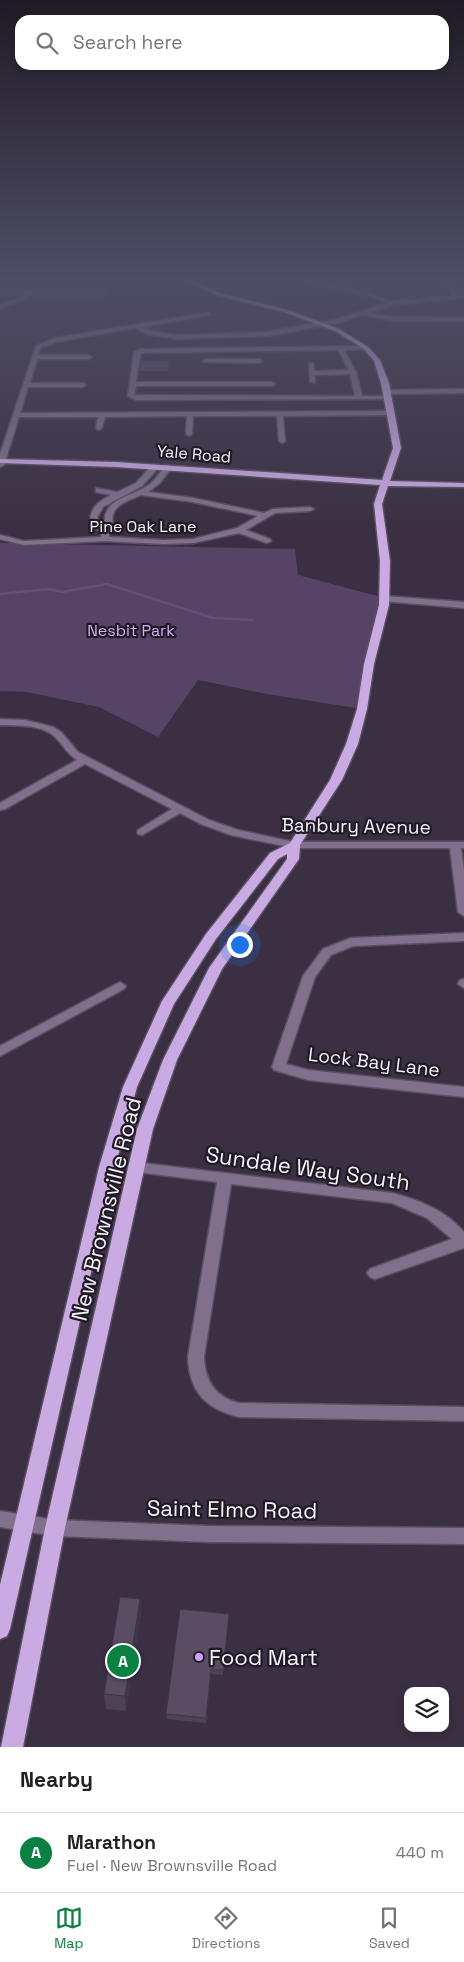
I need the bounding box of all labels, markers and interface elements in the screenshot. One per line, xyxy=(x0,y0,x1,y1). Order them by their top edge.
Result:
search box xyxy=(15,15,449,70)
icon: search xyxy=(33,29,61,57)
text: Search here xyxy=(73,30,183,55)
street label: Yale Road xyxy=(156,440,232,468)
street label: Pine Oak Lane xyxy=(90,516,196,537)
park label: Nesbit Park xyxy=(87,620,175,641)
street label: Banbury Avenue xyxy=(281,812,431,840)
your location xyxy=(227,932,253,958)
street label: Lock Bay Lane xyxy=(307,1042,441,1082)
street label: New Brownsville Road xyxy=(65,1094,147,1324)
street label: Sundale Way South xyxy=(204,1140,412,1196)
street label: Saint Elmo Road xyxy=(147,1494,317,1524)
pin: A xyxy=(107,1642,139,1680)
place label: Food Mart xyxy=(209,1643,318,1671)
marker: Food Mart xyxy=(193,1651,205,1663)
map controls xyxy=(404,1687,449,1732)
button: layers xyxy=(404,1687,449,1732)
text: Nearby xyxy=(20,1766,93,1793)
text: Marathon xyxy=(67,1830,156,1855)
text: A xyxy=(31,1842,41,1863)
text: 440 m xyxy=(396,1842,444,1863)
text: Fuel · New Brownsville Road xyxy=(67,1855,277,1876)
tab: Map xyxy=(54,1904,83,1952)
tab: Directions xyxy=(192,1904,260,1952)
tab: Saved xyxy=(369,1904,410,1952)

